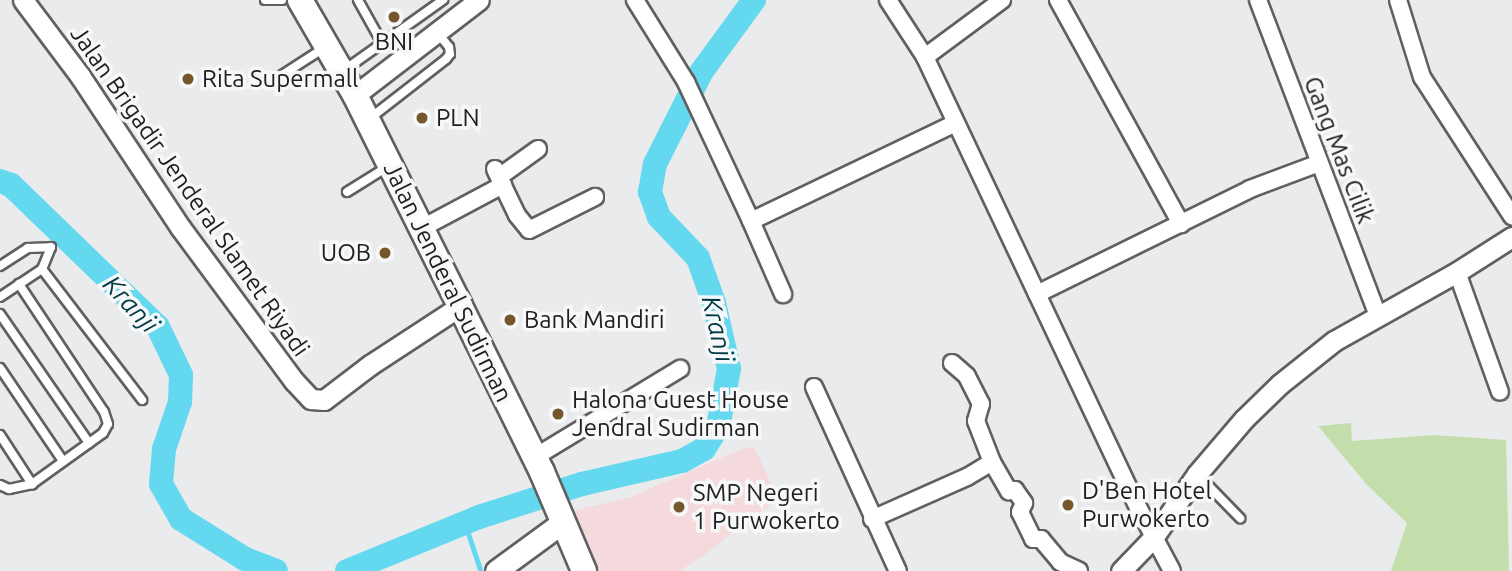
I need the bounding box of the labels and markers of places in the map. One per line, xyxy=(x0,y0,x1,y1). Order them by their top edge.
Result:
marker: BNI xyxy=(386,9,402,25)
place label: BNI xyxy=(375,28,413,56)
place label: Rita Supermall xyxy=(202,65,358,93)
marker: Rita Supermall xyxy=(180,71,196,87)
place label: PLN xyxy=(436,104,480,132)
marker: PLN xyxy=(414,110,430,126)
place label: UOB xyxy=(321,239,371,267)
marker: UOB xyxy=(377,245,393,261)
place label: Bank Mandiri xyxy=(524,306,665,334)
marker: Bank Mandiri xyxy=(502,312,518,328)
place label: Halona Guest House Jendral Sudirman xyxy=(572,386,789,442)
marker: Halona Guest House Jendral Sudirman xyxy=(550,406,566,422)
place label: D'Ben Hotel Purwokerto xyxy=(1082,477,1212,533)
place label: SMP Negeri 1 Purwokerto xyxy=(693,479,840,535)
marker: D'Ben Hotel Purwokerto xyxy=(1060,497,1076,513)
marker: SMP Negeri 1 Purwokerto xyxy=(671,499,687,515)

